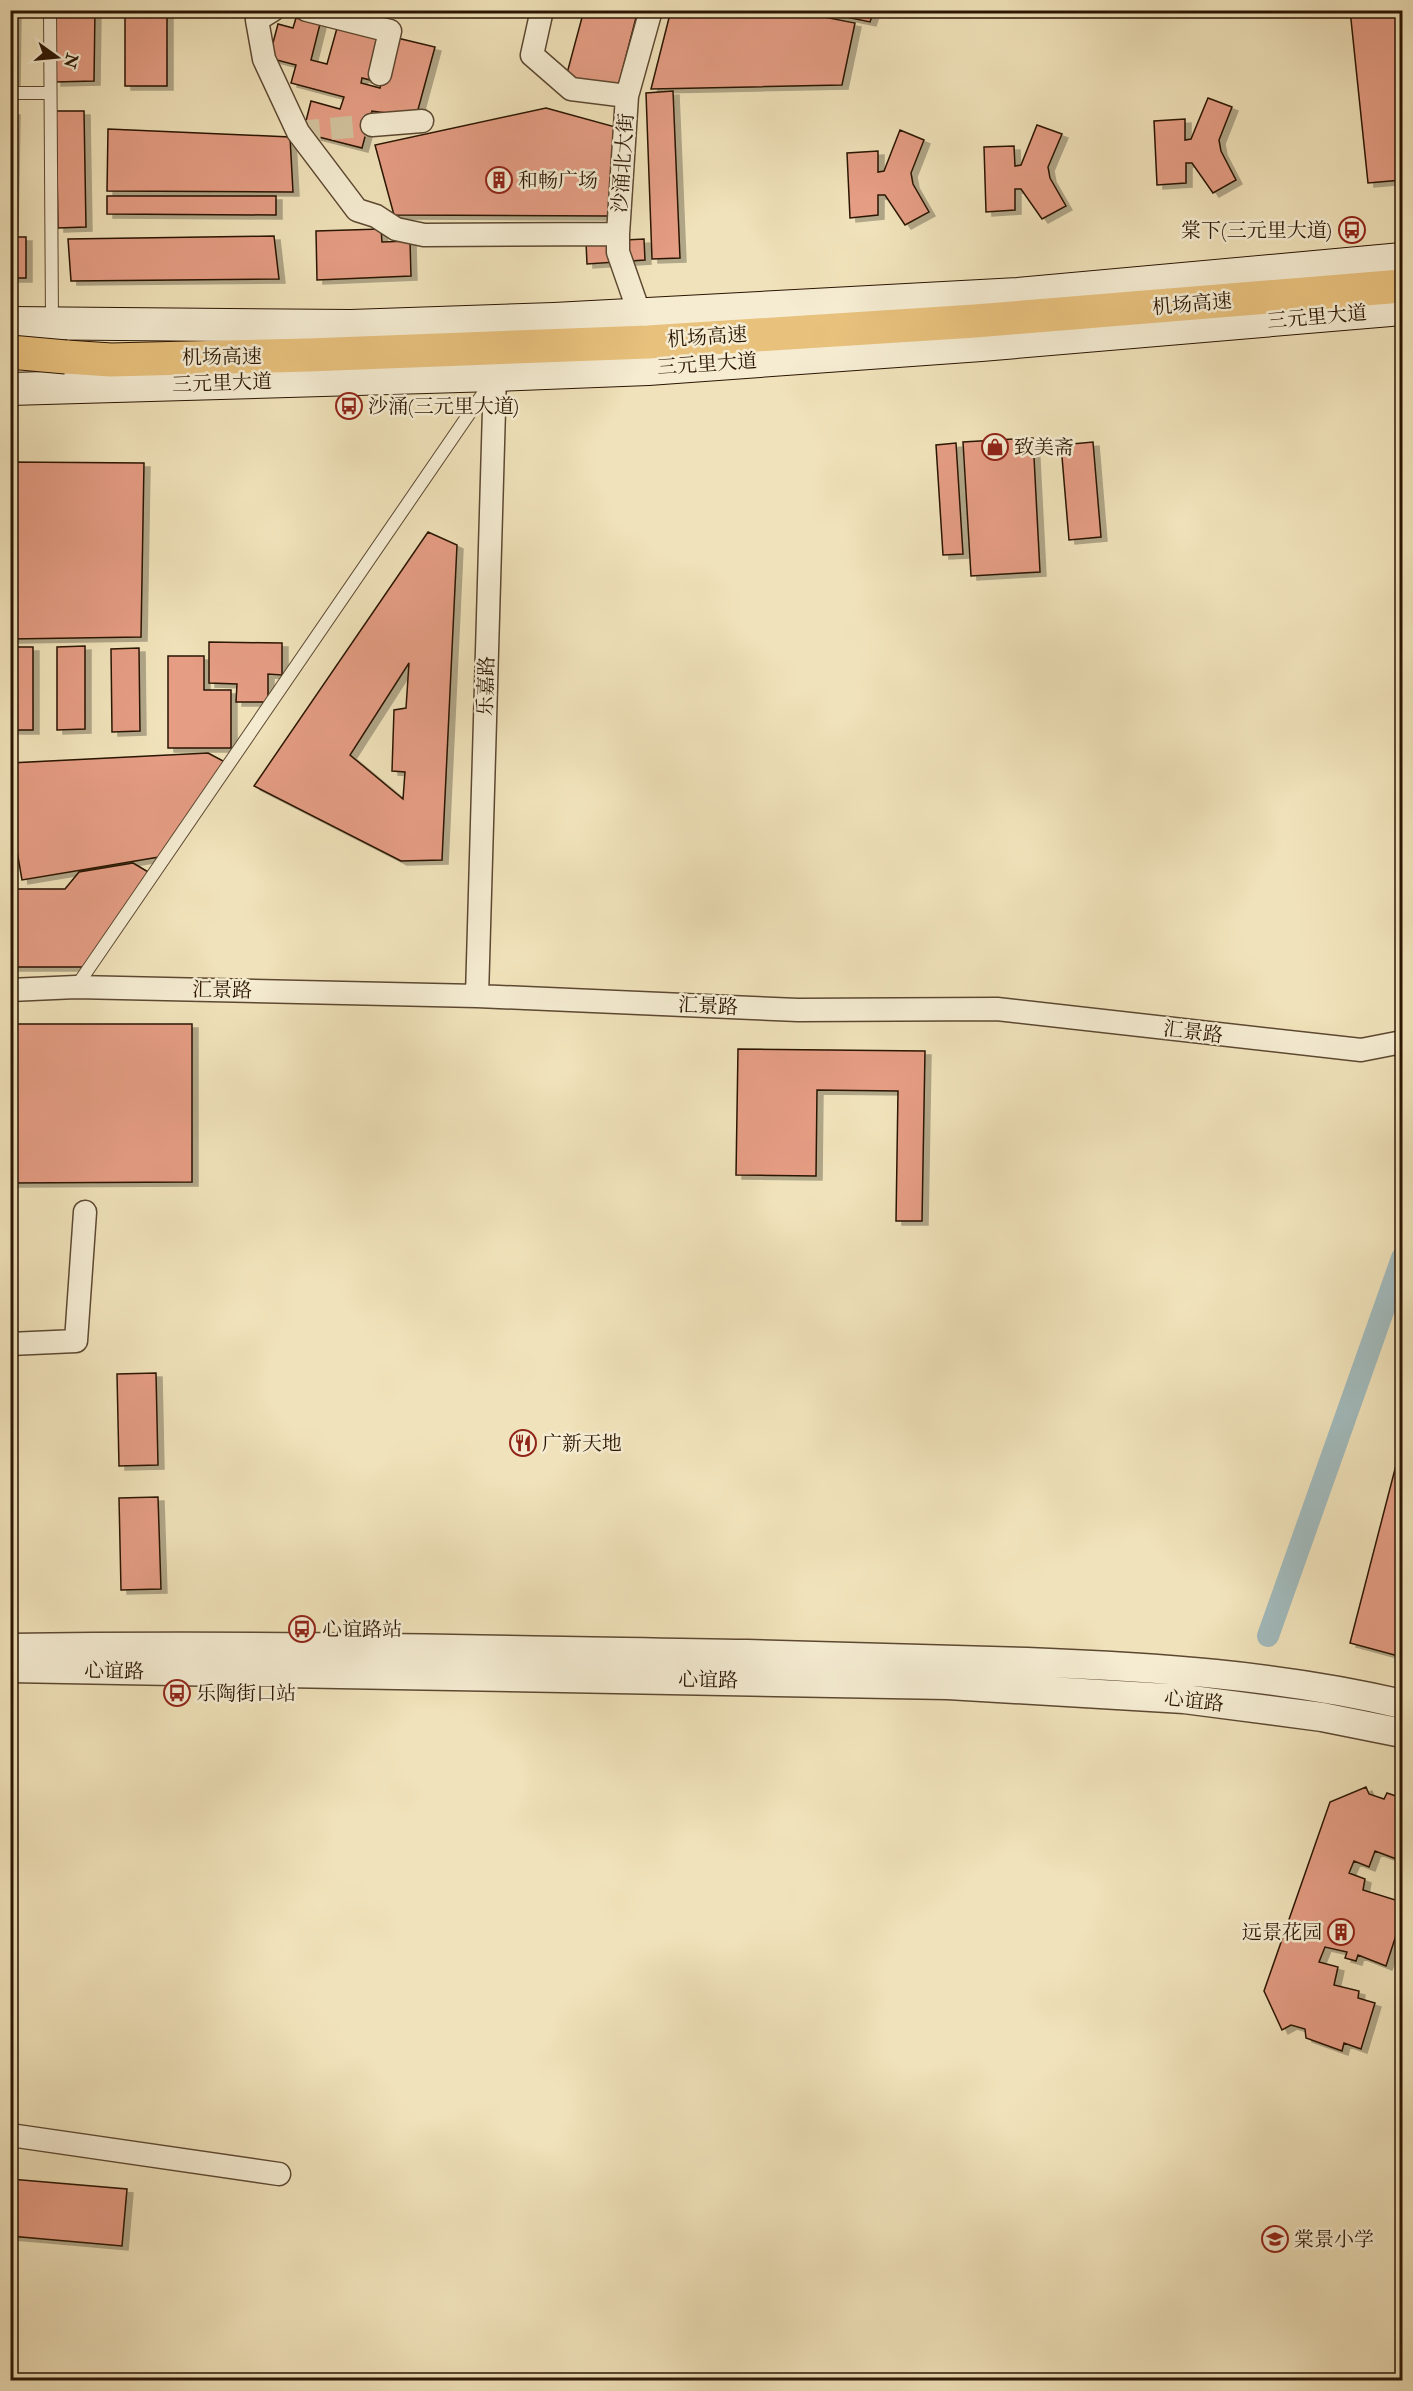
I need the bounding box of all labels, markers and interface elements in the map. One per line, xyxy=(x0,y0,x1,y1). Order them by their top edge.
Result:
north arrow xyxy=(27,27,87,87)
text: N xyxy=(59,50,82,71)
street label: 沙涌北大街 xyxy=(607,112,639,214)
building icon: 和畅广场 xyxy=(484,165,514,195)
place label: 和畅广场 xyxy=(518,168,598,193)
bus stop icon: 棠下(三元里大道) xyxy=(1337,215,1367,245)
place label: 棠下(三元里大道) xyxy=(1181,218,1332,243)
street label: 机场高速 xyxy=(1151,288,1233,320)
street label: 三元里大道 xyxy=(1266,300,1368,334)
street label: 机场高速 xyxy=(666,322,748,352)
street label: 机场高速 xyxy=(182,344,262,370)
street label: 三元里大道 xyxy=(656,348,758,380)
street label: 三元里大道 xyxy=(172,369,272,397)
bus stop icon: 沙涌(三元里大道) xyxy=(334,391,364,421)
place label: 沙涌(三元里大道) xyxy=(368,394,519,419)
shop icon: 致美斋 xyxy=(980,432,1010,462)
place label: 致美斋 xyxy=(1014,435,1074,460)
street label: 乐嘉路 xyxy=(472,656,500,716)
street label: 汇景路 xyxy=(192,977,252,1003)
street label: 汇景路 xyxy=(677,992,739,1020)
street label: 汇景路 xyxy=(1162,1016,1224,1048)
restaurant icon: 广新天地 xyxy=(508,1428,538,1458)
place label: 广新天地 xyxy=(542,1431,622,1456)
bus stop icon: 心谊路站 xyxy=(287,1614,317,1644)
place label: 心谊路站 xyxy=(322,1617,402,1642)
street label: 心谊路 xyxy=(84,1658,144,1684)
street label: 心谊路 xyxy=(678,1667,738,1693)
bus stop icon: 乐陶街口站 xyxy=(162,1678,192,1708)
place label: 乐陶街口站 xyxy=(196,1681,296,1706)
street label: 心谊路 xyxy=(1163,1685,1225,1717)
building icon: 远景花园 xyxy=(1326,1917,1356,1947)
place label: 远景花园 xyxy=(1242,1920,1322,1945)
school or university icon: 棠景小学 xyxy=(1260,2224,1290,2254)
place label: 棠景小学 xyxy=(1294,2227,1374,2252)

